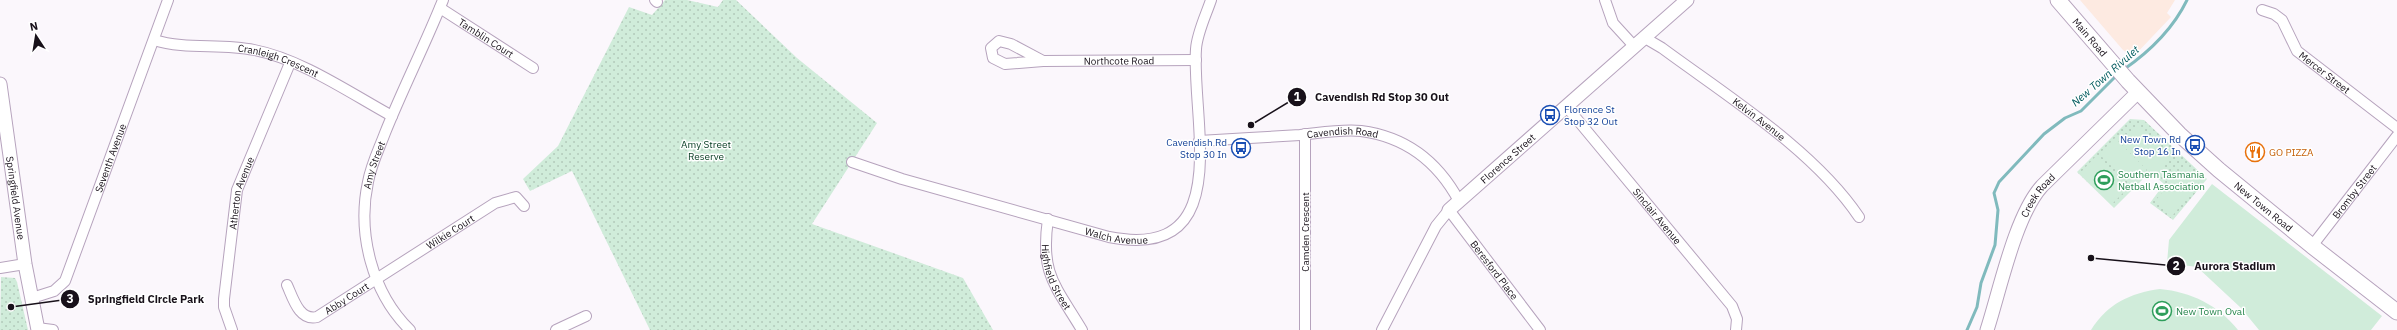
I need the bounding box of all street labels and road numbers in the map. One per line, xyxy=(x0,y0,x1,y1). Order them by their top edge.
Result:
street label: Tamblin Court xyxy=(456,15,517,61)
street label: Main Road xyxy=(2070,15,2110,59)
street label: Cranleigh Crescent xyxy=(237,41,321,80)
street label: Mercer Street xyxy=(2296,48,2353,96)
street label: Northcote Road xyxy=(1084,54,1154,67)
street label: Kelvin Avenue xyxy=(1730,94,1789,144)
street label: Seventh Avenue xyxy=(92,121,129,194)
street label: Cavendish Road xyxy=(1306,124,1380,141)
street label: Florence Street xyxy=(1477,130,1538,186)
street label: Amy Street xyxy=(360,139,388,190)
street label: Atherton Avenue xyxy=(226,154,257,230)
street label: Springfield Avenue xyxy=(4,155,28,241)
street label: Bromby Street xyxy=(2329,161,2380,221)
street label: Creek Road xyxy=(2018,170,2058,219)
street label: New Town Road xyxy=(2232,179,2296,234)
street label: Sinclair Avenue xyxy=(1630,185,1685,247)
street label: Camden Crescent xyxy=(1299,192,1312,272)
street label: Wilkie Court xyxy=(424,211,477,252)
street label: Walch Avenue xyxy=(1084,224,1149,246)
street label: Beresford Place xyxy=(1468,238,1521,303)
street label: Highfield Street xyxy=(1039,244,1074,312)
street label: Abby Court xyxy=(322,279,371,317)

